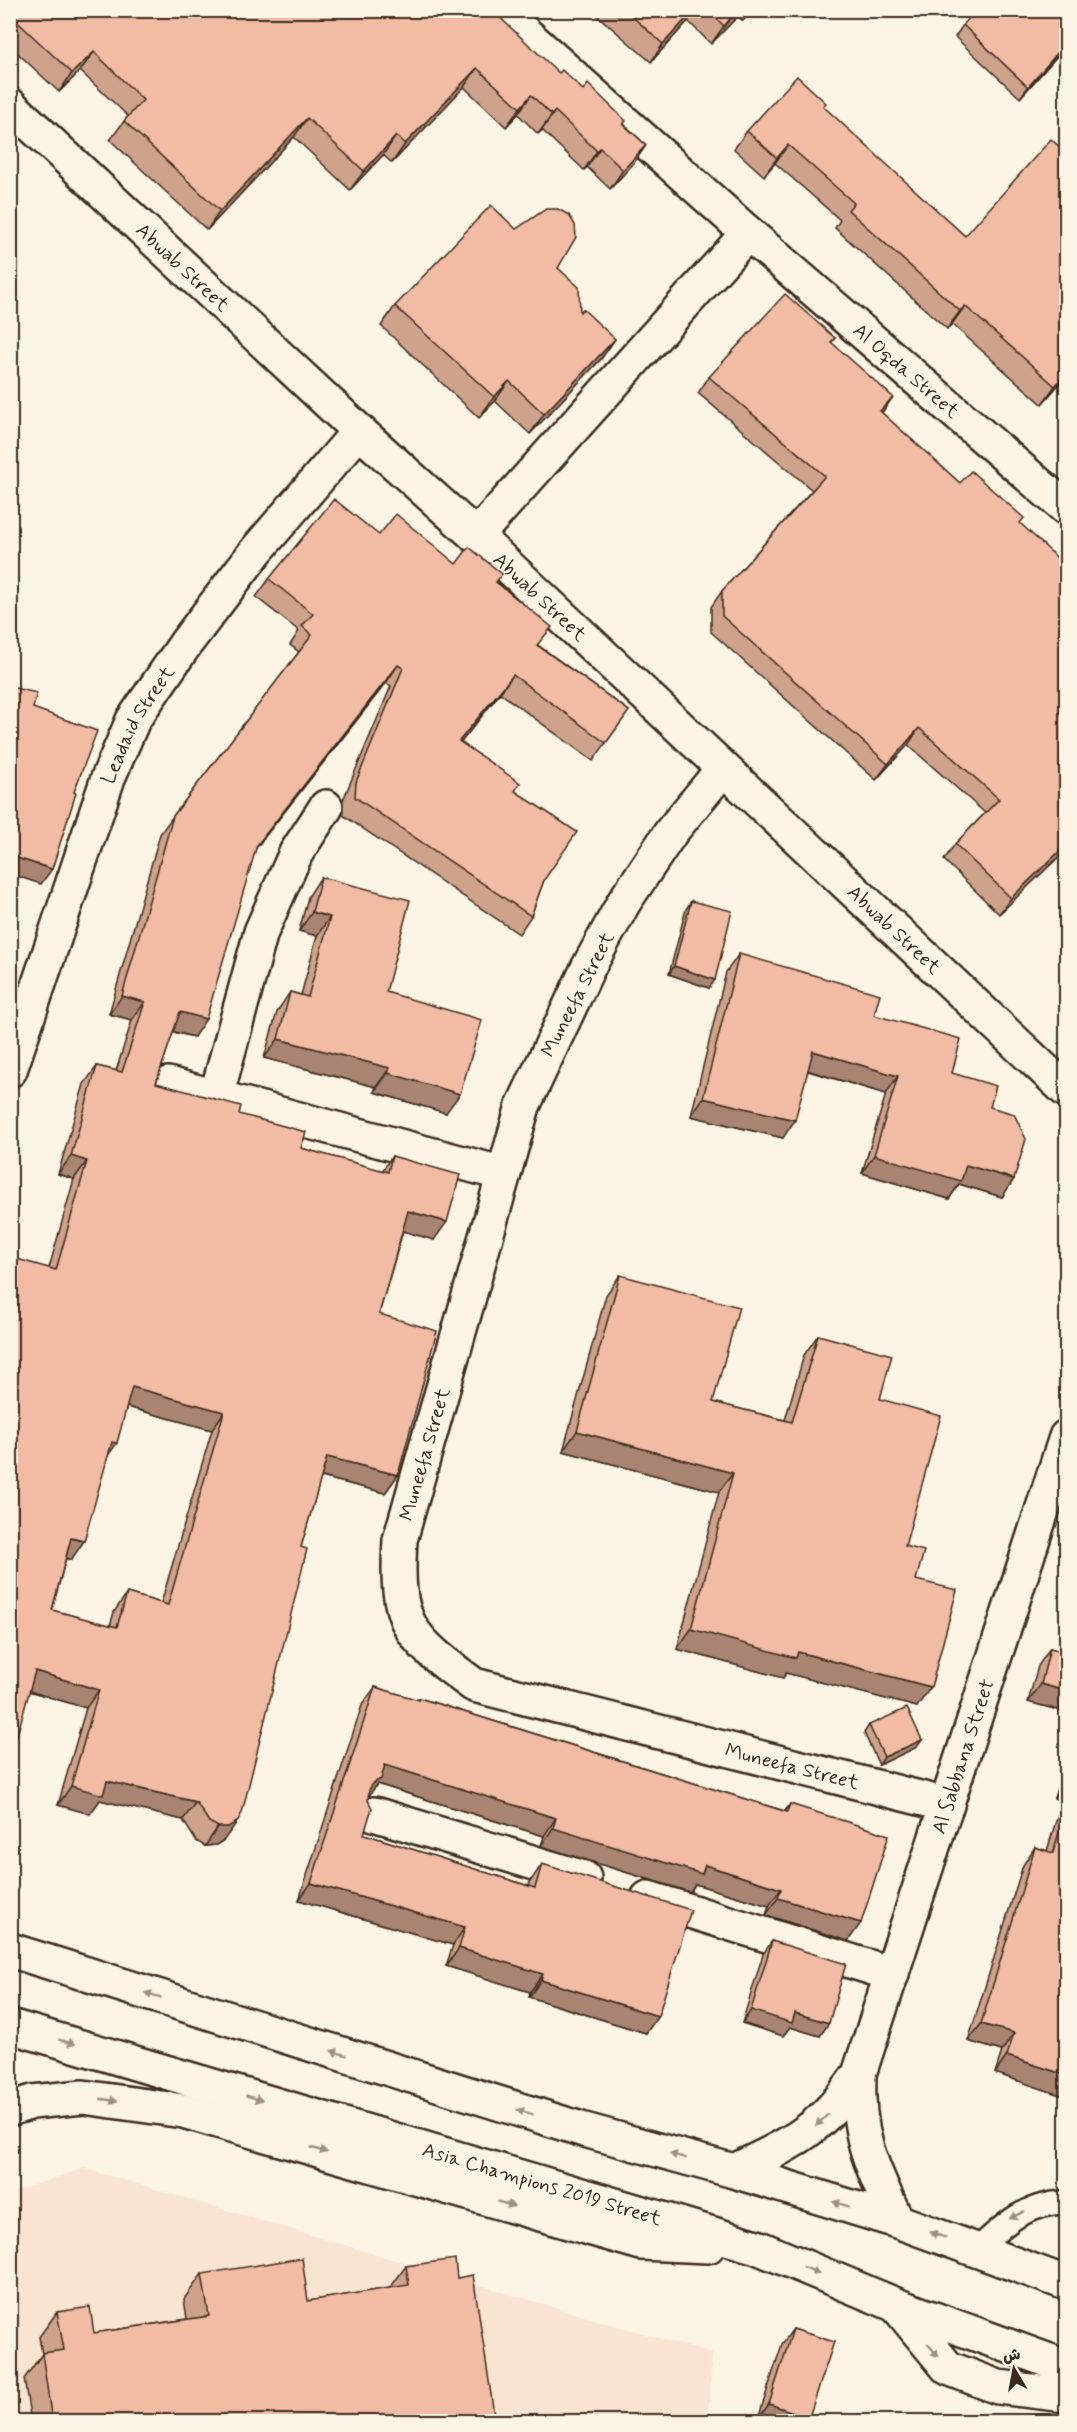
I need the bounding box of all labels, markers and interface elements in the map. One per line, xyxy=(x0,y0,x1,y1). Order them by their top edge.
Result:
street label: Abwab Street xyxy=(129,217,235,319)
street label: Al Oqda Street xyxy=(846,318,965,425)
street label: Abwab Street xyxy=(487,547,592,648)
street label: Leadaid Street xyxy=(95,661,182,788)
street label: Abwab Street xyxy=(841,880,946,981)
street label: Muneefa Street xyxy=(535,927,622,1062)
street label: Muneefa Street xyxy=(394,1384,457,1524)
street label: Al Sabbana Street xyxy=(926,1676,1001,1838)
street label: Muneefa Street xyxy=(722,1737,862,1797)
one-way arrow xyxy=(144,1990,162,1999)
one-way arrow xyxy=(58,2038,76,2047)
one-way arrow xyxy=(330,2048,348,2058)
one-way arrow xyxy=(245,2094,263,2103)
one-way arrow xyxy=(100,2096,119,2105)
one-way arrow xyxy=(516,2107,534,2116)
one-way arrow xyxy=(815,2113,830,2127)
street label: Asia Champions 2019 Street xyxy=(419,2137,665,2233)
one-way arrow xyxy=(310,2146,328,2155)
one-way arrow xyxy=(668,2151,686,2160)
one-way arrow xyxy=(832,2199,850,2208)
one-way arrow xyxy=(497,2200,515,2209)
one-way arrow xyxy=(1009,2211,1026,2220)
one-way arrow xyxy=(929,2230,947,2240)
one-way arrow xyxy=(803,2265,821,2275)
north arrow xyxy=(984,2339,1044,2399)
one-way arrow xyxy=(927,2342,940,2358)
text: ش xyxy=(1001,2344,1022,2368)

